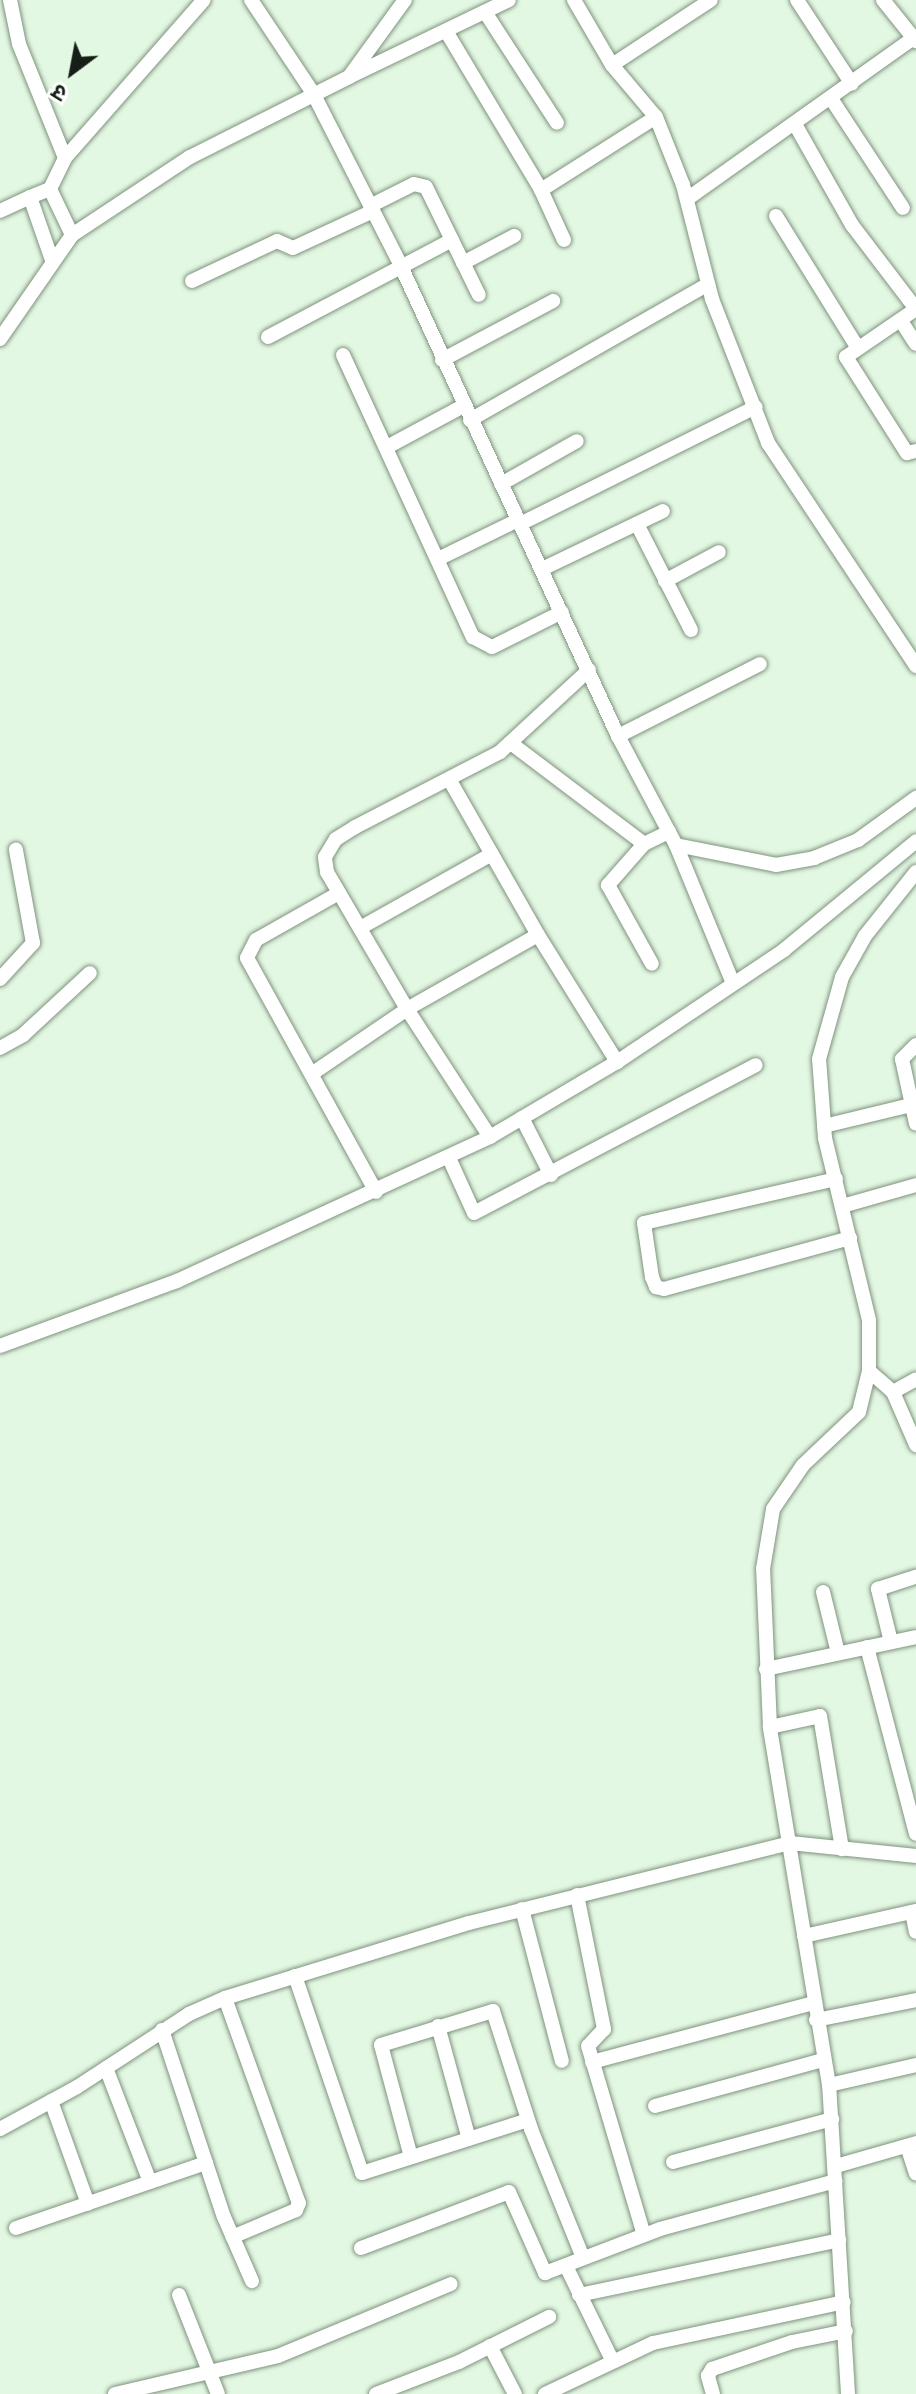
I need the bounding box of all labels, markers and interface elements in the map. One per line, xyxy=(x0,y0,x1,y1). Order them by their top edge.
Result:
north arrow xyxy=(32,32,112,112)
text: उ xyxy=(47,78,72,107)

